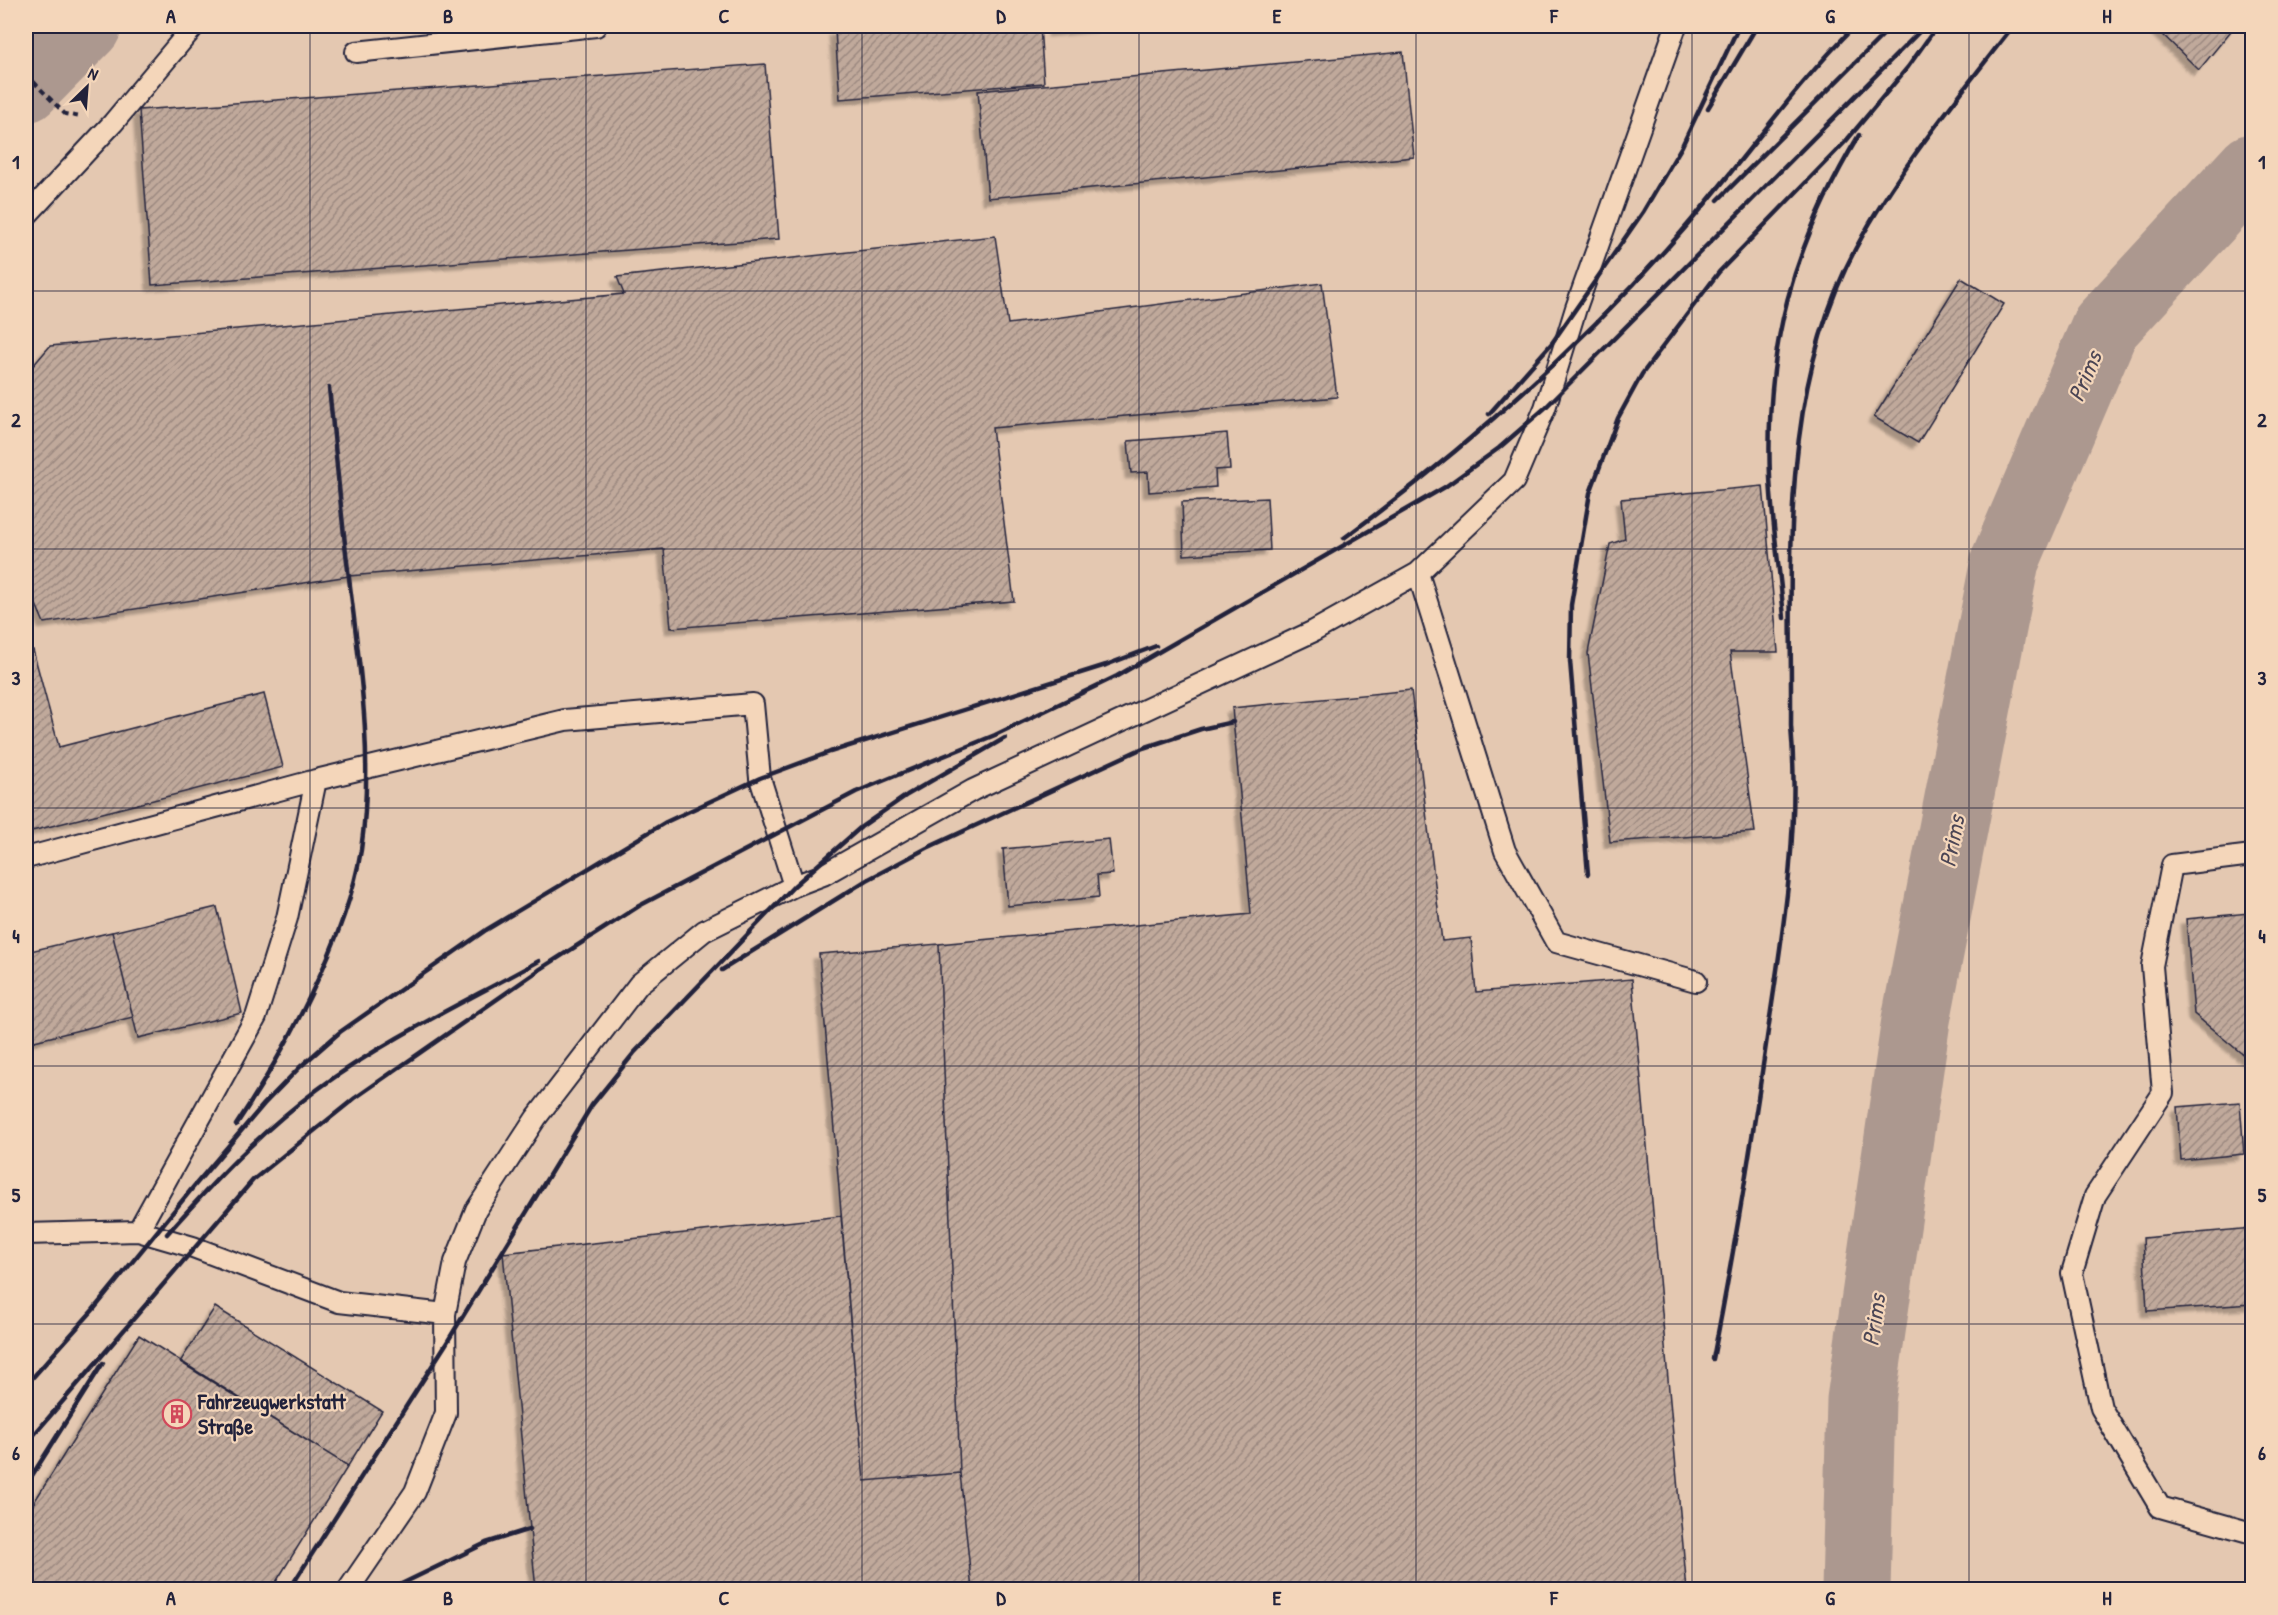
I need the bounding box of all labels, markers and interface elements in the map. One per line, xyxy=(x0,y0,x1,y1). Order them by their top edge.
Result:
text: A xyxy=(166,2,176,29)
text: B xyxy=(443,2,453,29)
text: C xyxy=(719,2,730,29)
text: D xyxy=(996,2,1006,29)
text: E xyxy=(1273,2,1282,29)
text: F xyxy=(1549,2,1559,29)
text: G xyxy=(1825,2,1835,29)
text: H xyxy=(2102,2,2112,29)
north arrow xyxy=(57,57,117,117)
text: N xyxy=(85,62,102,85)
text: 1 xyxy=(12,148,20,175)
text: 1 xyxy=(2258,148,2266,175)
water label: Prims xyxy=(2059,343,2110,406)
text: 2 xyxy=(11,406,21,433)
text: 2 xyxy=(2257,406,2267,433)
text: 3 xyxy=(12,664,21,691)
text: 3 xyxy=(2258,664,2267,691)
water label: Prims xyxy=(1930,810,1972,869)
text: 4 xyxy=(12,922,20,949)
text: 4 xyxy=(2258,922,2266,949)
text: 5 xyxy=(12,1181,21,1208)
text: 5 xyxy=(2258,1181,2267,1208)
water label: Prims xyxy=(1854,1289,1893,1348)
place label: Fahrzeugwerkstatt Straße xyxy=(197,1386,347,1442)
building icon: Fahrzeugwerkstatt Straße xyxy=(161,1398,193,1430)
text: 6 xyxy=(12,1439,20,1466)
text: 6 xyxy=(2258,1439,2266,1466)
text: A xyxy=(166,1584,176,1611)
text: B xyxy=(443,1584,453,1611)
text: C xyxy=(719,1584,730,1611)
text: D xyxy=(996,1584,1006,1611)
text: E xyxy=(1273,1584,1282,1611)
text: F xyxy=(1549,1584,1559,1611)
text: G xyxy=(1825,1584,1835,1611)
text: H xyxy=(2102,1584,2112,1611)

